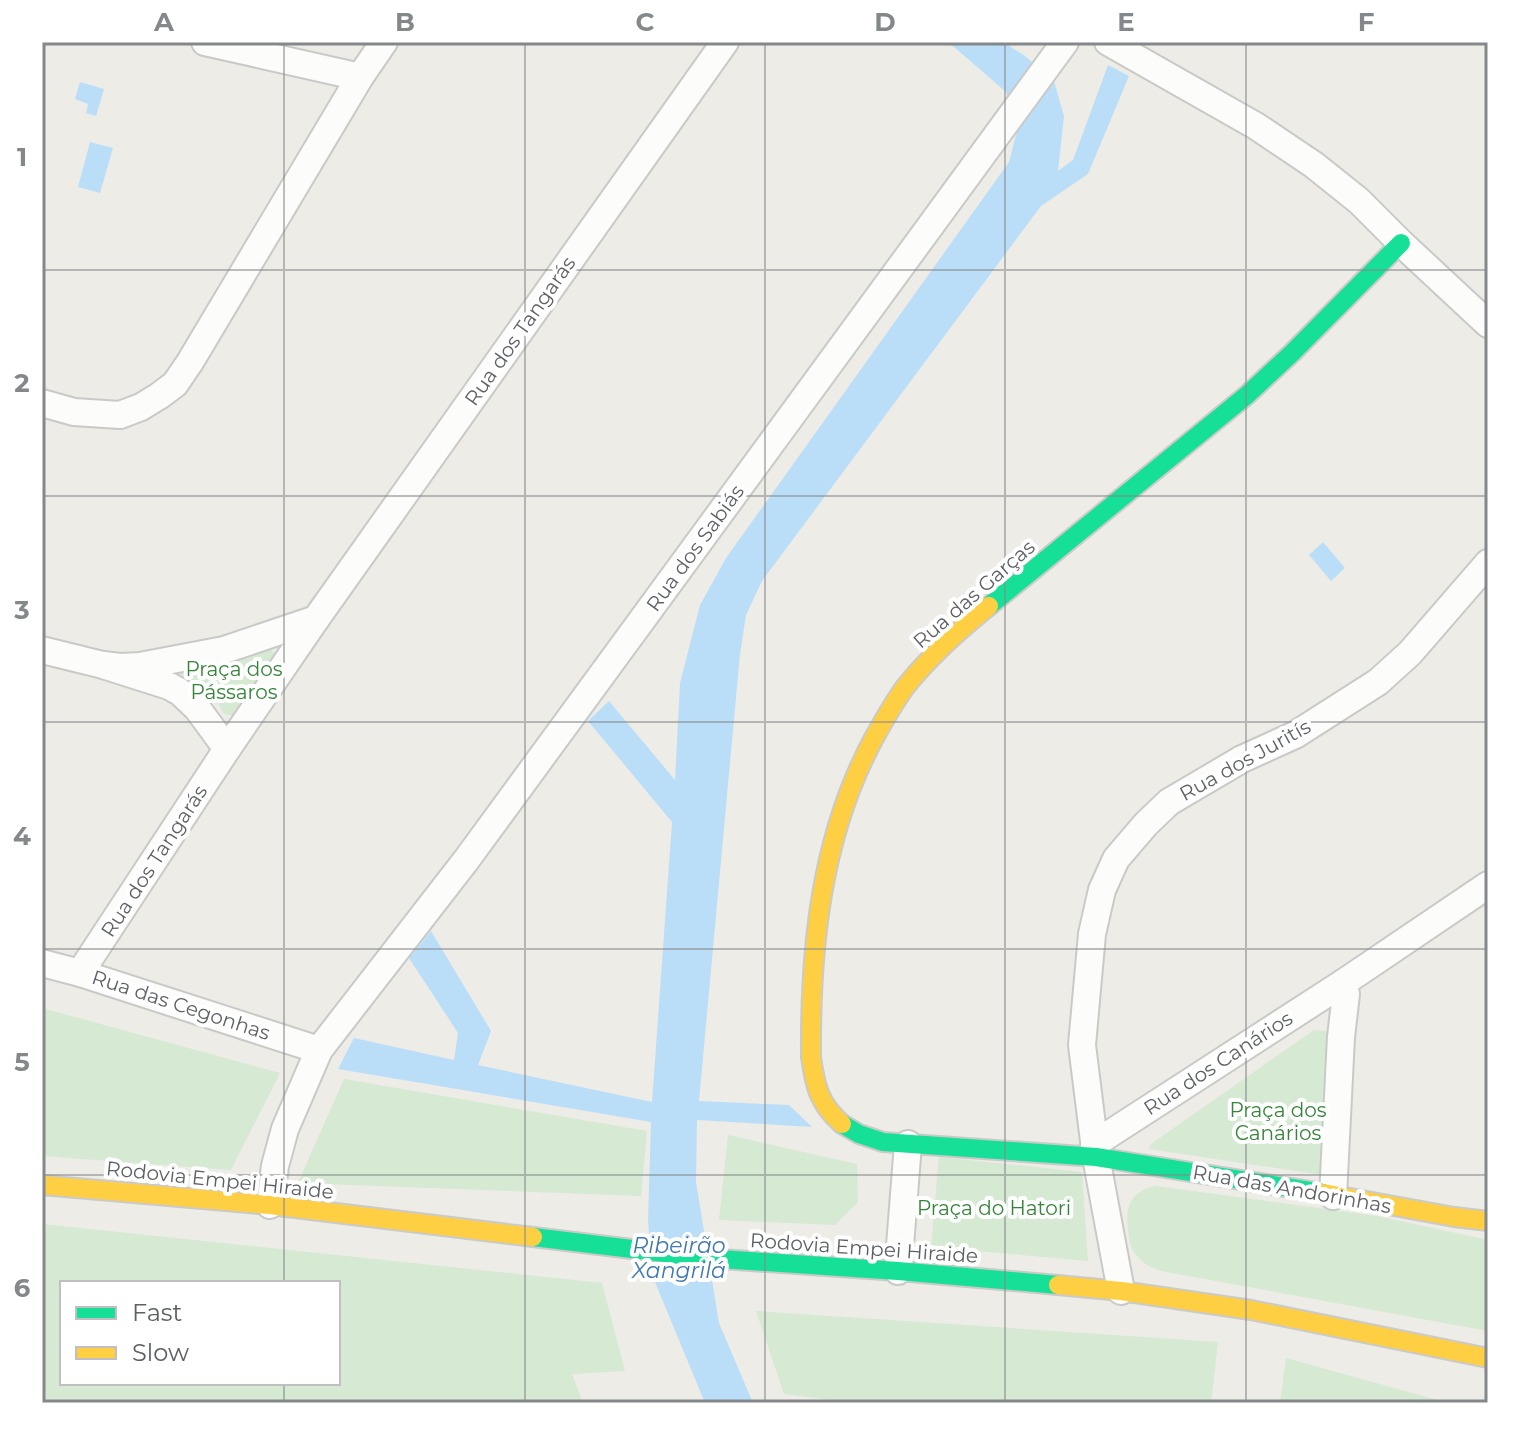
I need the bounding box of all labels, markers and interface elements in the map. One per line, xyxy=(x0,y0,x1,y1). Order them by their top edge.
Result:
text: A xyxy=(153,6,175,38)
text: B xyxy=(395,6,415,38)
text: C xyxy=(636,6,655,38)
text: D xyxy=(874,6,896,38)
text: E xyxy=(1117,6,1135,38)
text: F xyxy=(1358,6,1374,38)
text: 1 xyxy=(17,141,27,173)
street label: Rua dos Tangarás xyxy=(460,252,581,410)
text: 2 xyxy=(14,367,30,399)
street label: Rua dos Sabiás xyxy=(641,480,749,616)
street label: Rua das Garças xyxy=(908,535,1040,653)
text: 3 xyxy=(13,594,30,626)
park label: Praça dos Pássaros xyxy=(185,657,283,704)
street label: Rua dos Juritís xyxy=(1175,714,1315,806)
street label: Rua dos Tangarás xyxy=(96,780,212,942)
text: 4 xyxy=(13,820,31,852)
street label: Rua das Cegonhas xyxy=(89,965,273,1045)
street label: Rua dos Canários xyxy=(1139,1006,1297,1120)
text: 5 xyxy=(14,1046,30,1078)
park label: Praça dos Canários xyxy=(1229,1098,1327,1145)
street label: Rodovia Empei Hiraide xyxy=(105,1156,335,1204)
street label: Rua das Andorinhas xyxy=(1191,1160,1393,1218)
park label: Praça do Hatori xyxy=(917,1196,1071,1220)
street label: Rodovia Empei Hiraide xyxy=(749,1228,979,1268)
water label: Ribeirão Xangrilá xyxy=(631,1232,726,1284)
text: 6 xyxy=(14,1272,31,1304)
legend xyxy=(60,1281,340,1385)
text: Fast xyxy=(132,1298,183,1327)
text: Slow xyxy=(132,1338,189,1367)

